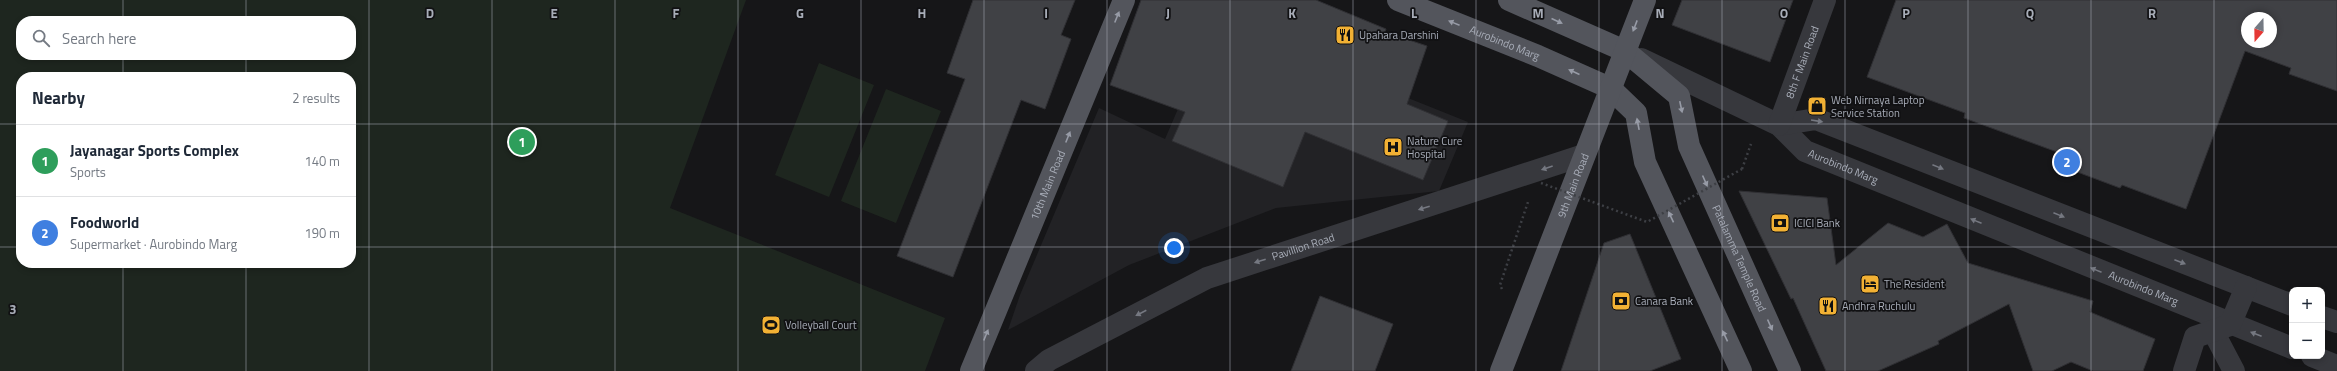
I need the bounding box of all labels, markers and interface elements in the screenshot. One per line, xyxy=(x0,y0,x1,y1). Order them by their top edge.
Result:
text: D xyxy=(426,3,434,23)
text: E xyxy=(550,3,558,23)
text: F xyxy=(673,3,680,23)
text: G xyxy=(796,3,804,23)
text: H xyxy=(918,3,926,23)
text: I xyxy=(1044,3,1048,23)
text: J xyxy=(1166,3,1170,23)
text: K xyxy=(1288,3,1296,23)
text: L xyxy=(1411,3,1417,23)
text: M xyxy=(1532,3,1544,23)
text: N xyxy=(1655,3,1665,23)
text: O xyxy=(1780,3,1788,23)
text: P xyxy=(1902,3,1910,23)
text: Q xyxy=(2026,3,2034,23)
text: R xyxy=(2148,3,2156,23)
one-way arrow xyxy=(1115,10,1121,22)
north arrow xyxy=(2241,12,2277,48)
search box xyxy=(16,16,356,60)
one-way arrow xyxy=(1551,18,1563,25)
one-way arrow xyxy=(1448,19,1460,25)
one-way arrow xyxy=(1631,20,1637,32)
street label: Aurobindo Marg xyxy=(1467,21,1543,64)
restaurant icon: Upahara Darshini xyxy=(1334,24,1356,46)
street label: 8th F Main Road xyxy=(1782,24,1823,101)
icon: search xyxy=(30,27,52,49)
text: Search here xyxy=(62,27,136,50)
place label: Upahara Darshini xyxy=(1359,27,1439,43)
one-way arrow xyxy=(1568,69,1580,76)
text: Nearby xyxy=(32,85,85,111)
text: 2 results xyxy=(292,88,340,108)
place label: Web Nirnaya Laptop Service Station xyxy=(1831,92,1925,121)
shop icon: Web Nirnaya Laptop Service Station xyxy=(1806,95,1828,117)
one-way arrow xyxy=(1678,101,1684,113)
one-way arrow xyxy=(1635,118,1641,130)
one-way arrow xyxy=(1811,118,1823,124)
pin: 1 xyxy=(509,127,535,157)
one-way arrow xyxy=(1065,132,1071,143)
place label: Nature Cure Hospital xyxy=(1407,133,1463,162)
hospital icon: Nature Cure Hospital xyxy=(1382,136,1404,158)
text: Jayanagar Sports Complex xyxy=(70,139,239,162)
street label: Aurobindo Marg xyxy=(1806,145,1881,188)
pin: 2 xyxy=(2054,147,2080,177)
street label: 10th Main Road xyxy=(1026,148,1069,222)
text: 1 xyxy=(41,151,49,171)
text: 140 m xyxy=(304,151,340,171)
street label: 9th Main Road xyxy=(1553,151,1593,220)
text: Sports xyxy=(70,162,106,182)
one-way arrow xyxy=(1541,165,1553,171)
one-way arrow xyxy=(1933,165,1945,171)
one-way arrow xyxy=(1702,176,1708,187)
street label: Patalamma Temple Road xyxy=(1708,202,1770,314)
one-way arrow xyxy=(1417,205,1429,211)
text: Foodworld xyxy=(70,211,139,234)
one-way arrow xyxy=(1668,212,1674,223)
bank icon: ICICI Bank xyxy=(1769,212,1791,234)
one-way arrow xyxy=(2053,213,2065,219)
place label: ICICI Bank xyxy=(1794,215,1841,231)
one-way arrow xyxy=(1970,218,1981,224)
text: 2 xyxy=(41,223,49,243)
text: 190 m xyxy=(304,223,340,243)
street label: Pavillion Road xyxy=(1270,229,1337,264)
text: Supermarket · Aurobindo Marg xyxy=(70,234,237,254)
your location xyxy=(1164,238,1184,258)
one-way arrow xyxy=(1254,258,1266,264)
one-way arrow xyxy=(2175,259,2187,265)
one-way arrow xyxy=(2091,267,2102,273)
street label: Aurobindo Marg xyxy=(2106,267,2181,309)
hotel icon: The Resident xyxy=(1859,273,1881,295)
place label: The Resident xyxy=(1884,276,1945,292)
map controls xyxy=(2289,287,2325,359)
button: + xyxy=(2289,287,2325,323)
bank icon: Canara Bank xyxy=(1610,290,1632,312)
place label: Canara Bank xyxy=(1635,293,1694,309)
restaurant icon: Andhra Ruchulu xyxy=(1817,295,1839,317)
place label: Andhra Ruchulu xyxy=(1842,298,1916,314)
text: 3 xyxy=(9,299,17,319)
one-way arrow xyxy=(1135,309,1147,316)
sports icon: Volleyball Court xyxy=(760,314,782,336)
place label: Volleyball Court xyxy=(785,317,857,333)
one-way arrow xyxy=(1767,320,1773,331)
button: − xyxy=(2289,323,2325,359)
one-way arrow xyxy=(984,328,990,340)
one-way arrow xyxy=(1722,330,1728,341)
one-way arrow xyxy=(2249,331,2261,337)

